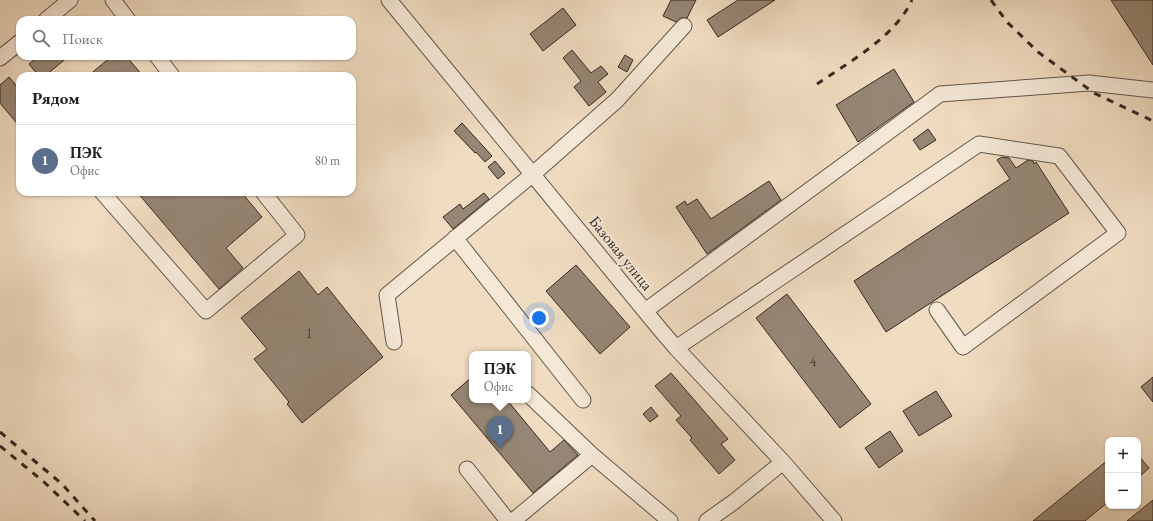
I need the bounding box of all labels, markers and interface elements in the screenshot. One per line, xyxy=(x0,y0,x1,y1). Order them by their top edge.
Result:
search box xyxy=(16,16,356,60)
icon: search xyxy=(30,27,52,49)
text: Поиск xyxy=(62,29,103,48)
text: Рядом xyxy=(32,87,80,109)
text: ПЭК xyxy=(70,143,102,162)
text: 1 xyxy=(42,152,48,169)
text: 80 m xyxy=(315,152,340,169)
text: Офис xyxy=(70,162,100,179)
street label: Базовая улица xyxy=(584,211,658,295)
your location xyxy=(529,308,549,328)
house number: 1 xyxy=(306,324,312,342)
popup xyxy=(469,351,531,403)
house number: 4 xyxy=(810,352,817,370)
text: ПЭК xyxy=(484,359,516,378)
text: Офис xyxy=(484,378,514,395)
pin: 1 xyxy=(487,416,513,449)
map controls xyxy=(1105,437,1141,509)
button: + xyxy=(1105,437,1141,473)
button: − xyxy=(1105,473,1141,509)

